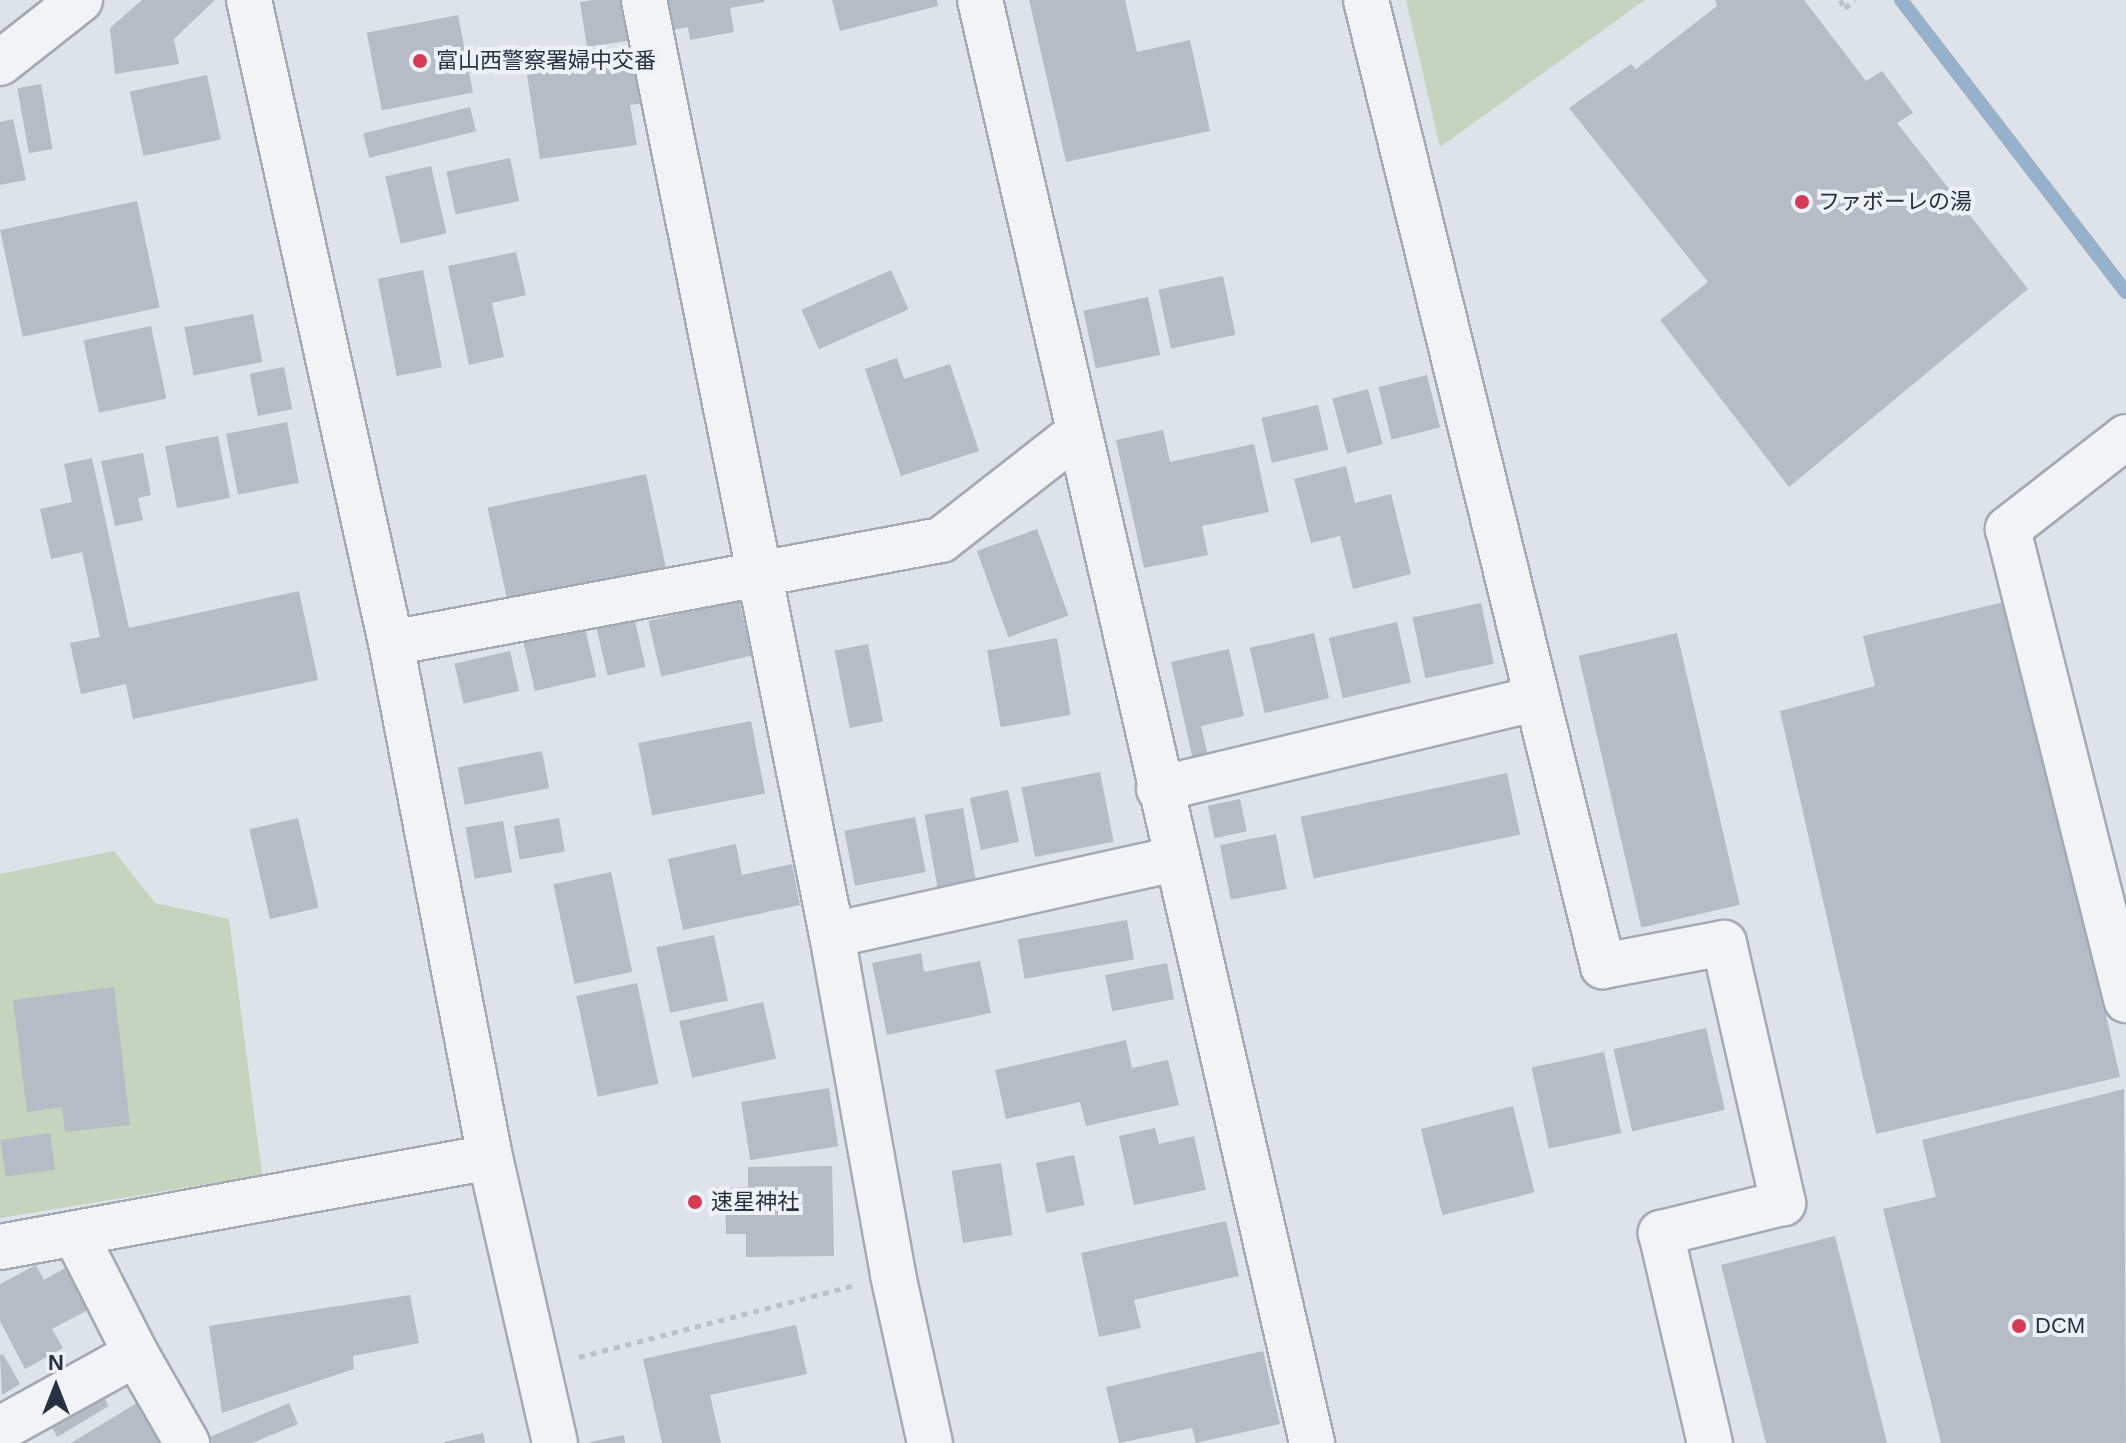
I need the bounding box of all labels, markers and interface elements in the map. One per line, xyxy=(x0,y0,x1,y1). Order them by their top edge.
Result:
place label: 富山西警察署婦中交番 xyxy=(436,48,656,74)
marker: 富山西警察署婦中交番 xyxy=(411,52,429,70)
place label: ファボーレの湯 xyxy=(1818,189,1972,215)
marker: ファボーレの湯 xyxy=(1793,193,1811,211)
place label: 速星神社 xyxy=(711,1189,799,1215)
marker: 速星神社 xyxy=(686,1193,704,1211)
place label: DCM xyxy=(2035,1313,2085,1339)
marker: DCM xyxy=(2010,1317,2028,1335)
north arrow xyxy=(16,1347,96,1427)
text: N xyxy=(48,1350,64,1375)

